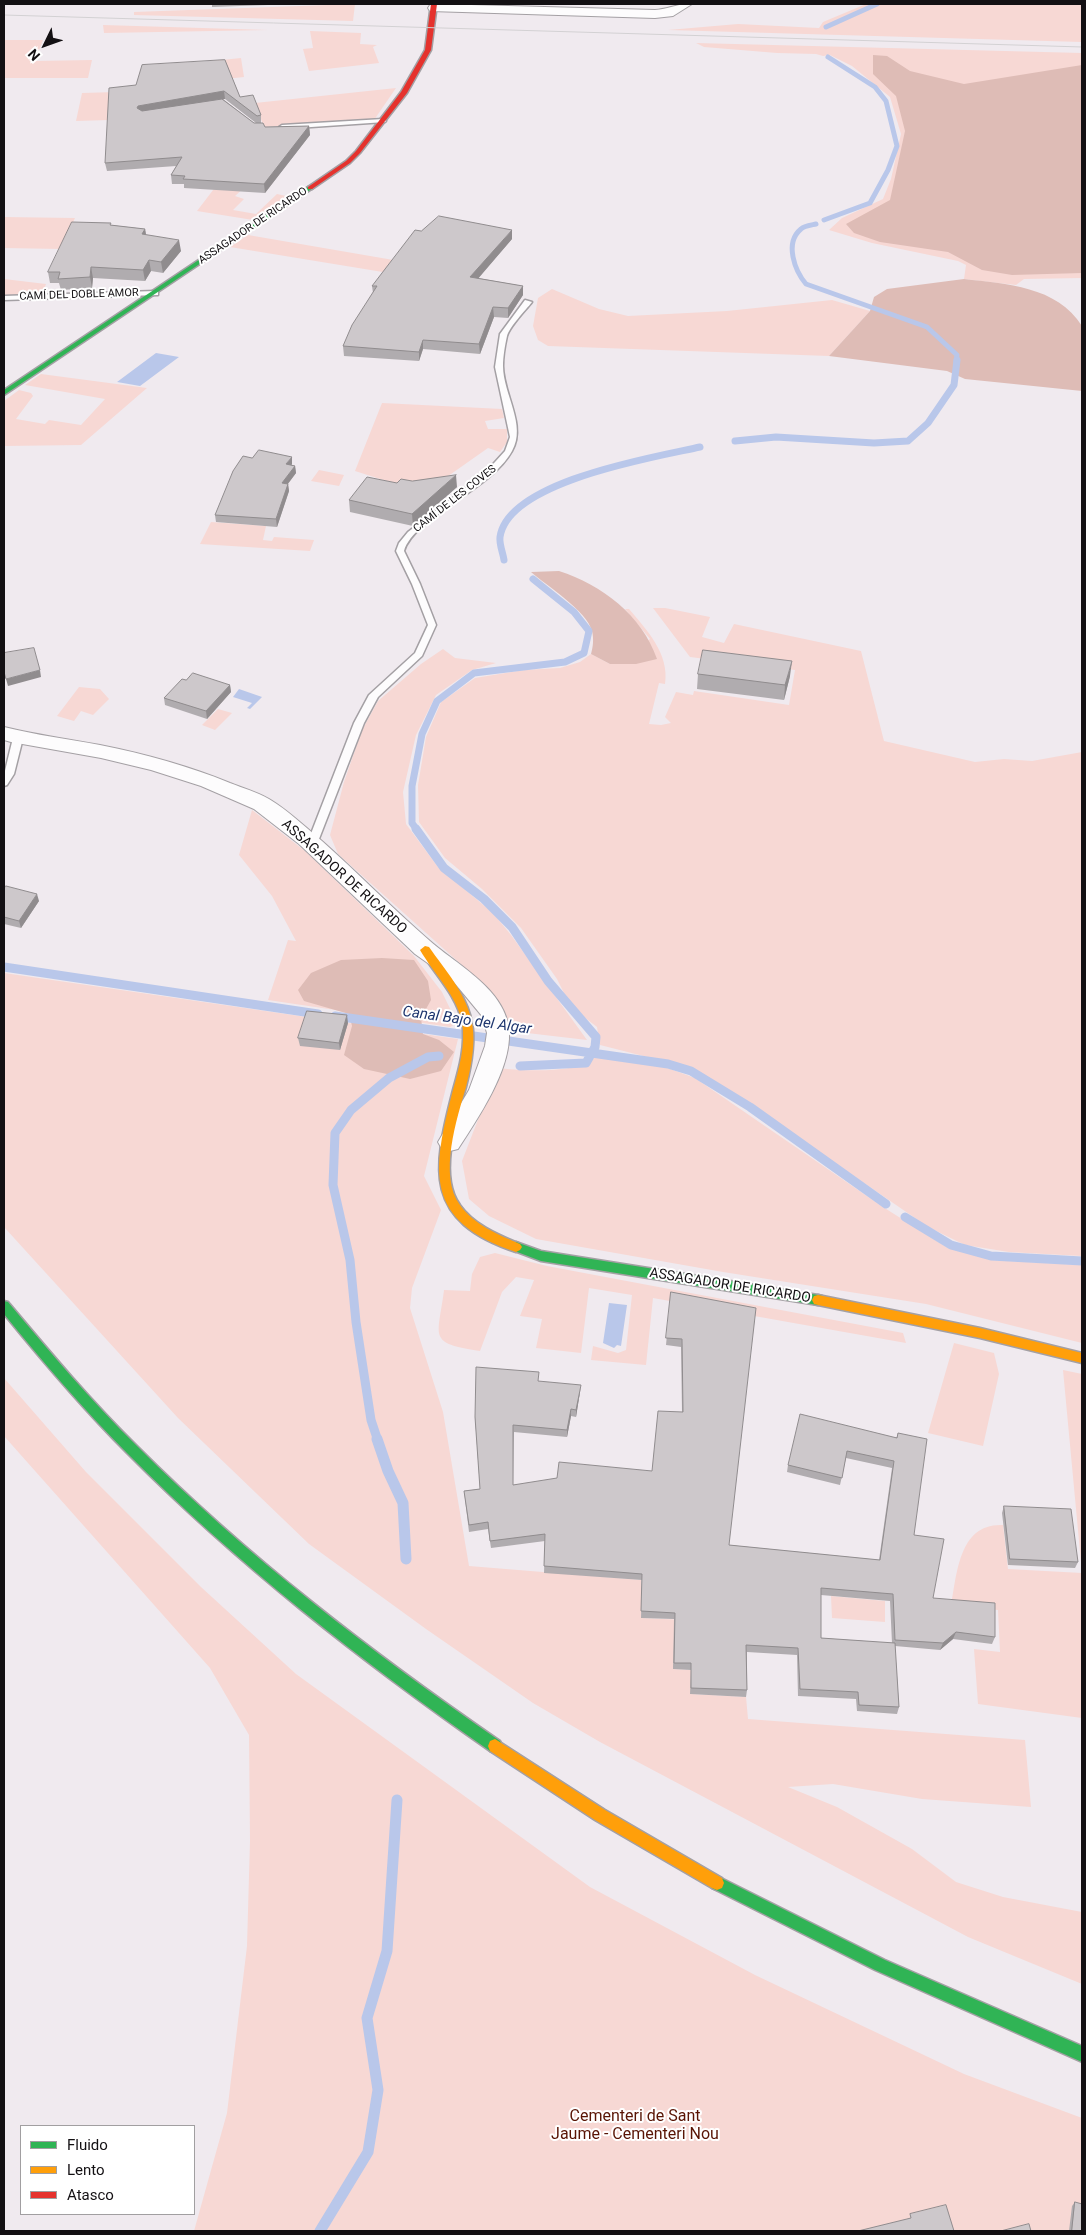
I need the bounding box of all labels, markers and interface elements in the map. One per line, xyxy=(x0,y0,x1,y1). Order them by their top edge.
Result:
north arrow xyxy=(20,20,70,70)
text: N xyxy=(25,46,43,64)
street label: ASSAGADOR DE RICARDO xyxy=(196,185,310,267)
street label: CAMÍ DEL DOBLE AMOR xyxy=(19,286,139,304)
street label: CAMÍ DE LES COVES xyxy=(411,462,499,536)
street label: ASSAGADOR DE RICARDO xyxy=(278,816,410,938)
water label: Canal Bajo del Algar xyxy=(401,1003,533,1039)
street label: ASSAGADOR DE RICARDO xyxy=(648,1265,812,1307)
park label: Cementeri de Sant Jaume - Cementeri Nou xyxy=(551,2107,719,2145)
legend xyxy=(20,2125,195,2215)
text: Fluido xyxy=(67,2136,108,2154)
text: Lento xyxy=(67,2161,105,2179)
text: Atasco xyxy=(67,2186,114,2204)

